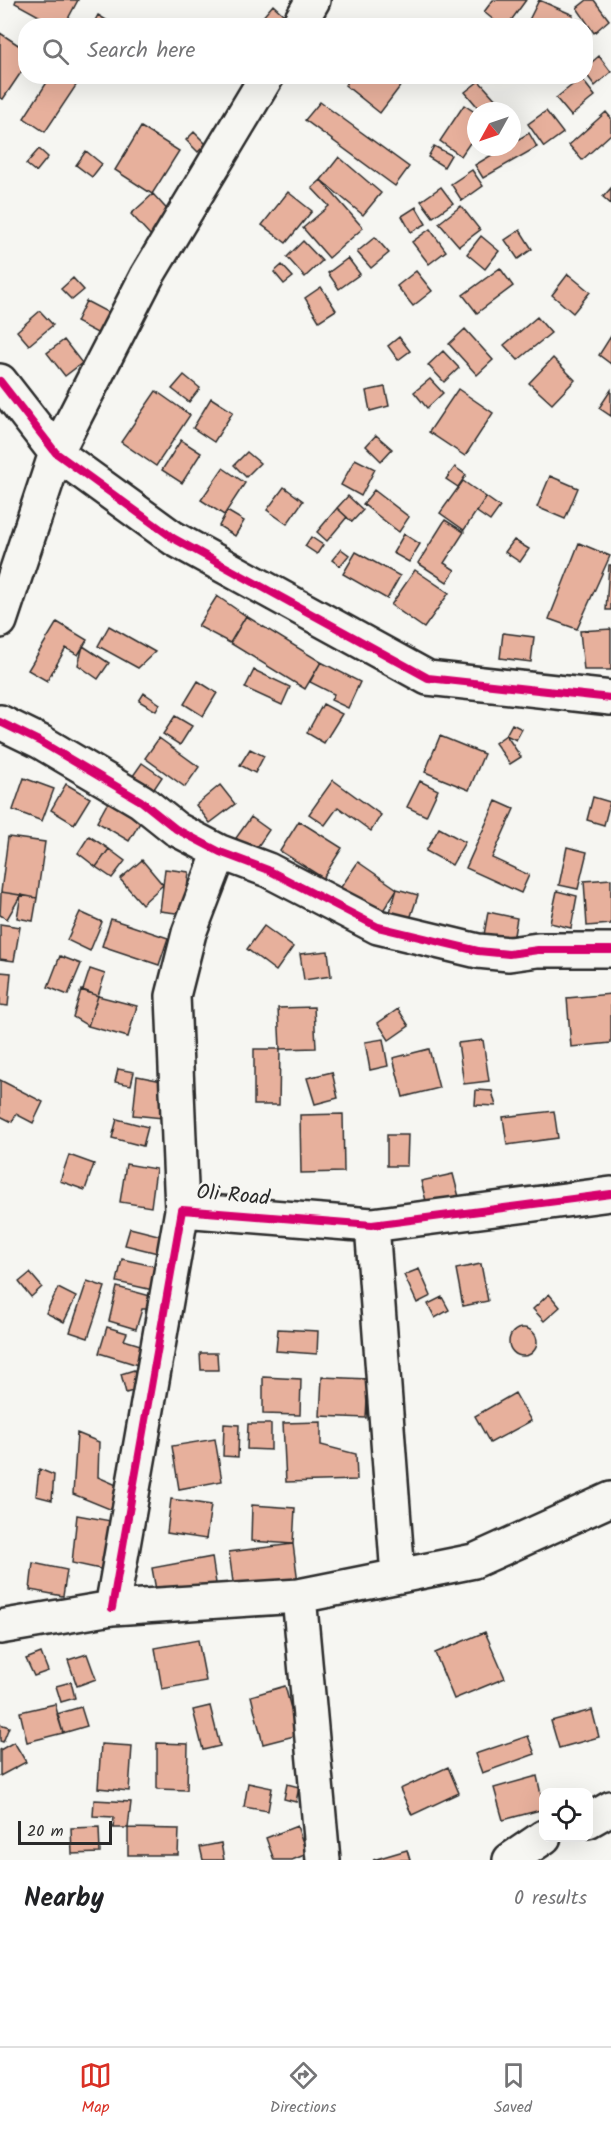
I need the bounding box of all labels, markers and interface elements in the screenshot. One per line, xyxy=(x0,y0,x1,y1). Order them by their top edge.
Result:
search box xyxy=(18,18,593,84)
text: Search here xyxy=(87,34,195,69)
icon: search xyxy=(39,35,72,68)
north arrow xyxy=(467,102,521,156)
street label: Oli Road xyxy=(195,1176,272,1216)
map controls xyxy=(539,1788,593,1842)
button: locate xyxy=(539,1788,593,1842)
scale bar xyxy=(18,1818,112,1846)
text: 20 m xyxy=(27,1819,63,1844)
text: Nearby xyxy=(24,1878,104,1920)
text: 0 results xyxy=(514,1883,587,1915)
tab: Map xyxy=(79,2059,112,2120)
tab: Directions xyxy=(270,2059,336,2120)
tab: Saved xyxy=(494,2059,532,2120)

